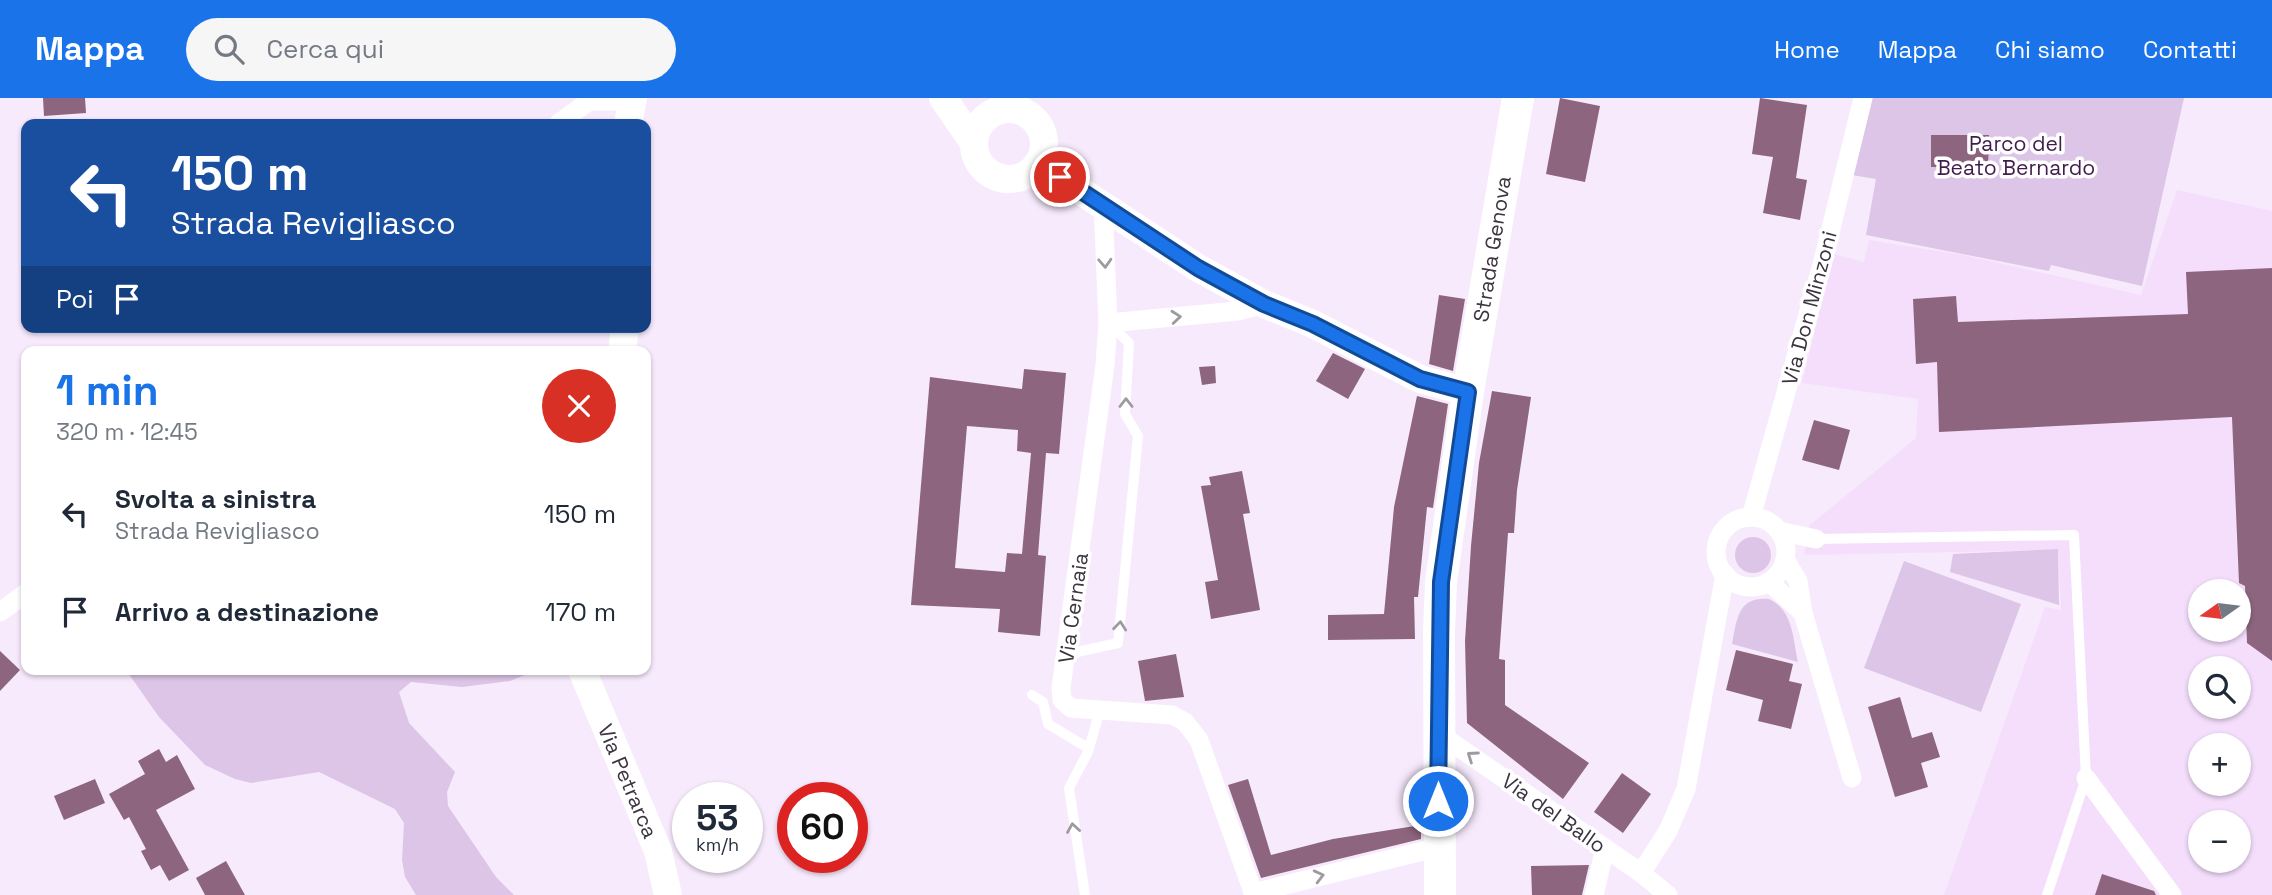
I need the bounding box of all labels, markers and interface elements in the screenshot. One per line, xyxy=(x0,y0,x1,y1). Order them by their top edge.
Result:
search box xyxy=(186,18,676,81)
text: Mappa xyxy=(35,28,144,70)
icon: search xyxy=(210,30,248,68)
text: Cerca qui xyxy=(266,32,384,66)
text: Home xyxy=(1774,34,1840,65)
text: Mappa xyxy=(1878,34,1957,65)
text: Chi siamo xyxy=(1995,34,2105,65)
text: Contatti xyxy=(2143,34,2237,65)
park label: Parco del Beato Bernardo xyxy=(1937,130,2095,181)
text: 150 m xyxy=(171,142,309,204)
icon: left xyxy=(56,147,147,238)
pin xyxy=(1030,147,1090,207)
icon: arrive xyxy=(1041,158,1079,196)
street label: Strada Genova xyxy=(1467,174,1517,324)
text: Strada Revigliasco xyxy=(171,203,456,243)
street label: Via Don Minzoni xyxy=(1775,228,1843,388)
one-way arrow xyxy=(1098,257,1113,268)
icon: arrive xyxy=(108,280,146,318)
text: Poi xyxy=(56,282,94,316)
one-way arrow xyxy=(1171,310,1182,325)
text: 1 min xyxy=(56,364,159,417)
button: close xyxy=(542,369,616,443)
one-way arrow xyxy=(1119,397,1134,408)
text: 320 m · 12:45 xyxy=(56,417,198,447)
text: Svolta a sinistra xyxy=(115,482,316,516)
icon: left xyxy=(56,495,94,533)
text: 150 m xyxy=(544,497,616,531)
text: Strada Revigliasco xyxy=(115,516,320,546)
street label: Via Cernaia xyxy=(1052,551,1094,665)
north arrow xyxy=(2188,579,2250,642)
map controls xyxy=(2188,579,2251,873)
icon: arrive xyxy=(56,593,94,631)
text: Arrivo a destinazione xyxy=(115,595,379,629)
text: 170 m xyxy=(545,595,616,629)
one-way arrow xyxy=(1112,621,1127,632)
button: search xyxy=(2188,656,2251,719)
street label: Via Petrarca xyxy=(592,720,664,842)
button: + xyxy=(2188,733,2251,796)
one-way arrow xyxy=(1467,752,1480,764)
position arrow xyxy=(1401,764,1475,838)
street label: Via del Ballo xyxy=(1497,767,1611,859)
speed limit sign: 60 xyxy=(777,782,868,873)
text: 53 xyxy=(696,796,739,840)
button: − xyxy=(2188,810,2251,873)
one-way arrow xyxy=(1066,822,1081,834)
text: km/h xyxy=(696,833,739,856)
one-way arrow xyxy=(1313,870,1325,884)

